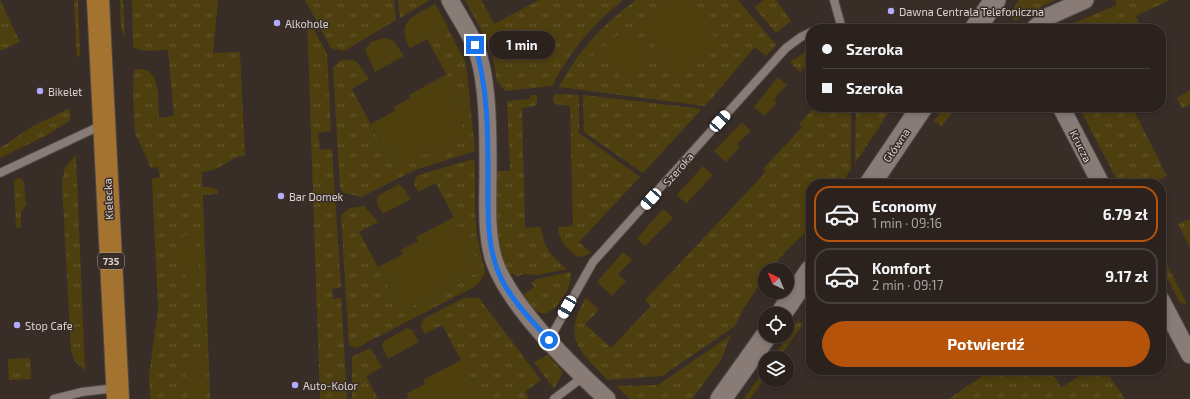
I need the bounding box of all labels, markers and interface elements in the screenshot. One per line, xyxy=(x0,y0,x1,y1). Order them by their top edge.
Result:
place label: Dawna Centrala Telefoniczna xyxy=(899,5,1044,18)
marker: Dawna Centrala Telefoniczna xyxy=(886,6,896,16)
place label: Alkohole xyxy=(285,17,329,30)
marker: Alkohole xyxy=(272,18,282,28)
callout: 1 min xyxy=(489,31,555,59)
route end xyxy=(466,36,484,54)
text: 1 min xyxy=(506,37,538,53)
text: Szeroka xyxy=(846,40,903,58)
text: Szeroka xyxy=(846,79,903,97)
place label: Bikelet xyxy=(48,85,82,98)
marker: Bikelet xyxy=(35,86,45,96)
car xyxy=(708,108,732,134)
street label: Główna xyxy=(880,126,912,164)
street label: Krucza xyxy=(1067,128,1095,164)
street label: Szeroka xyxy=(660,150,696,188)
street label: Kielecka xyxy=(100,178,116,220)
car xyxy=(639,186,663,212)
place label: Bar Domek xyxy=(289,190,344,203)
marker: Bar Domek xyxy=(276,191,286,201)
icon: car xyxy=(824,196,860,232)
text: Economy xyxy=(872,197,937,215)
text: 6.79 zł xyxy=(1103,205,1148,223)
text: 1 min · 09:16 xyxy=(872,215,942,231)
road number: 735 xyxy=(98,253,124,269)
icon: car xyxy=(824,258,860,294)
text: Komfort xyxy=(872,259,931,277)
north arrow xyxy=(758,263,794,299)
map controls xyxy=(758,263,794,387)
text: 9.17 zł xyxy=(1105,267,1148,285)
text: 2 min · 09:17 xyxy=(872,277,943,293)
car xyxy=(556,294,578,320)
button: locate xyxy=(758,307,794,343)
place label: Stop Cafe xyxy=(25,319,73,332)
marker: Stop Cafe xyxy=(12,320,22,330)
button: Potwierdź xyxy=(822,321,1150,367)
route start xyxy=(540,331,558,349)
button: layers xyxy=(758,351,794,387)
place label: Auto-Kolor xyxy=(303,379,359,392)
marker: Auto-Kolor xyxy=(290,380,300,390)

